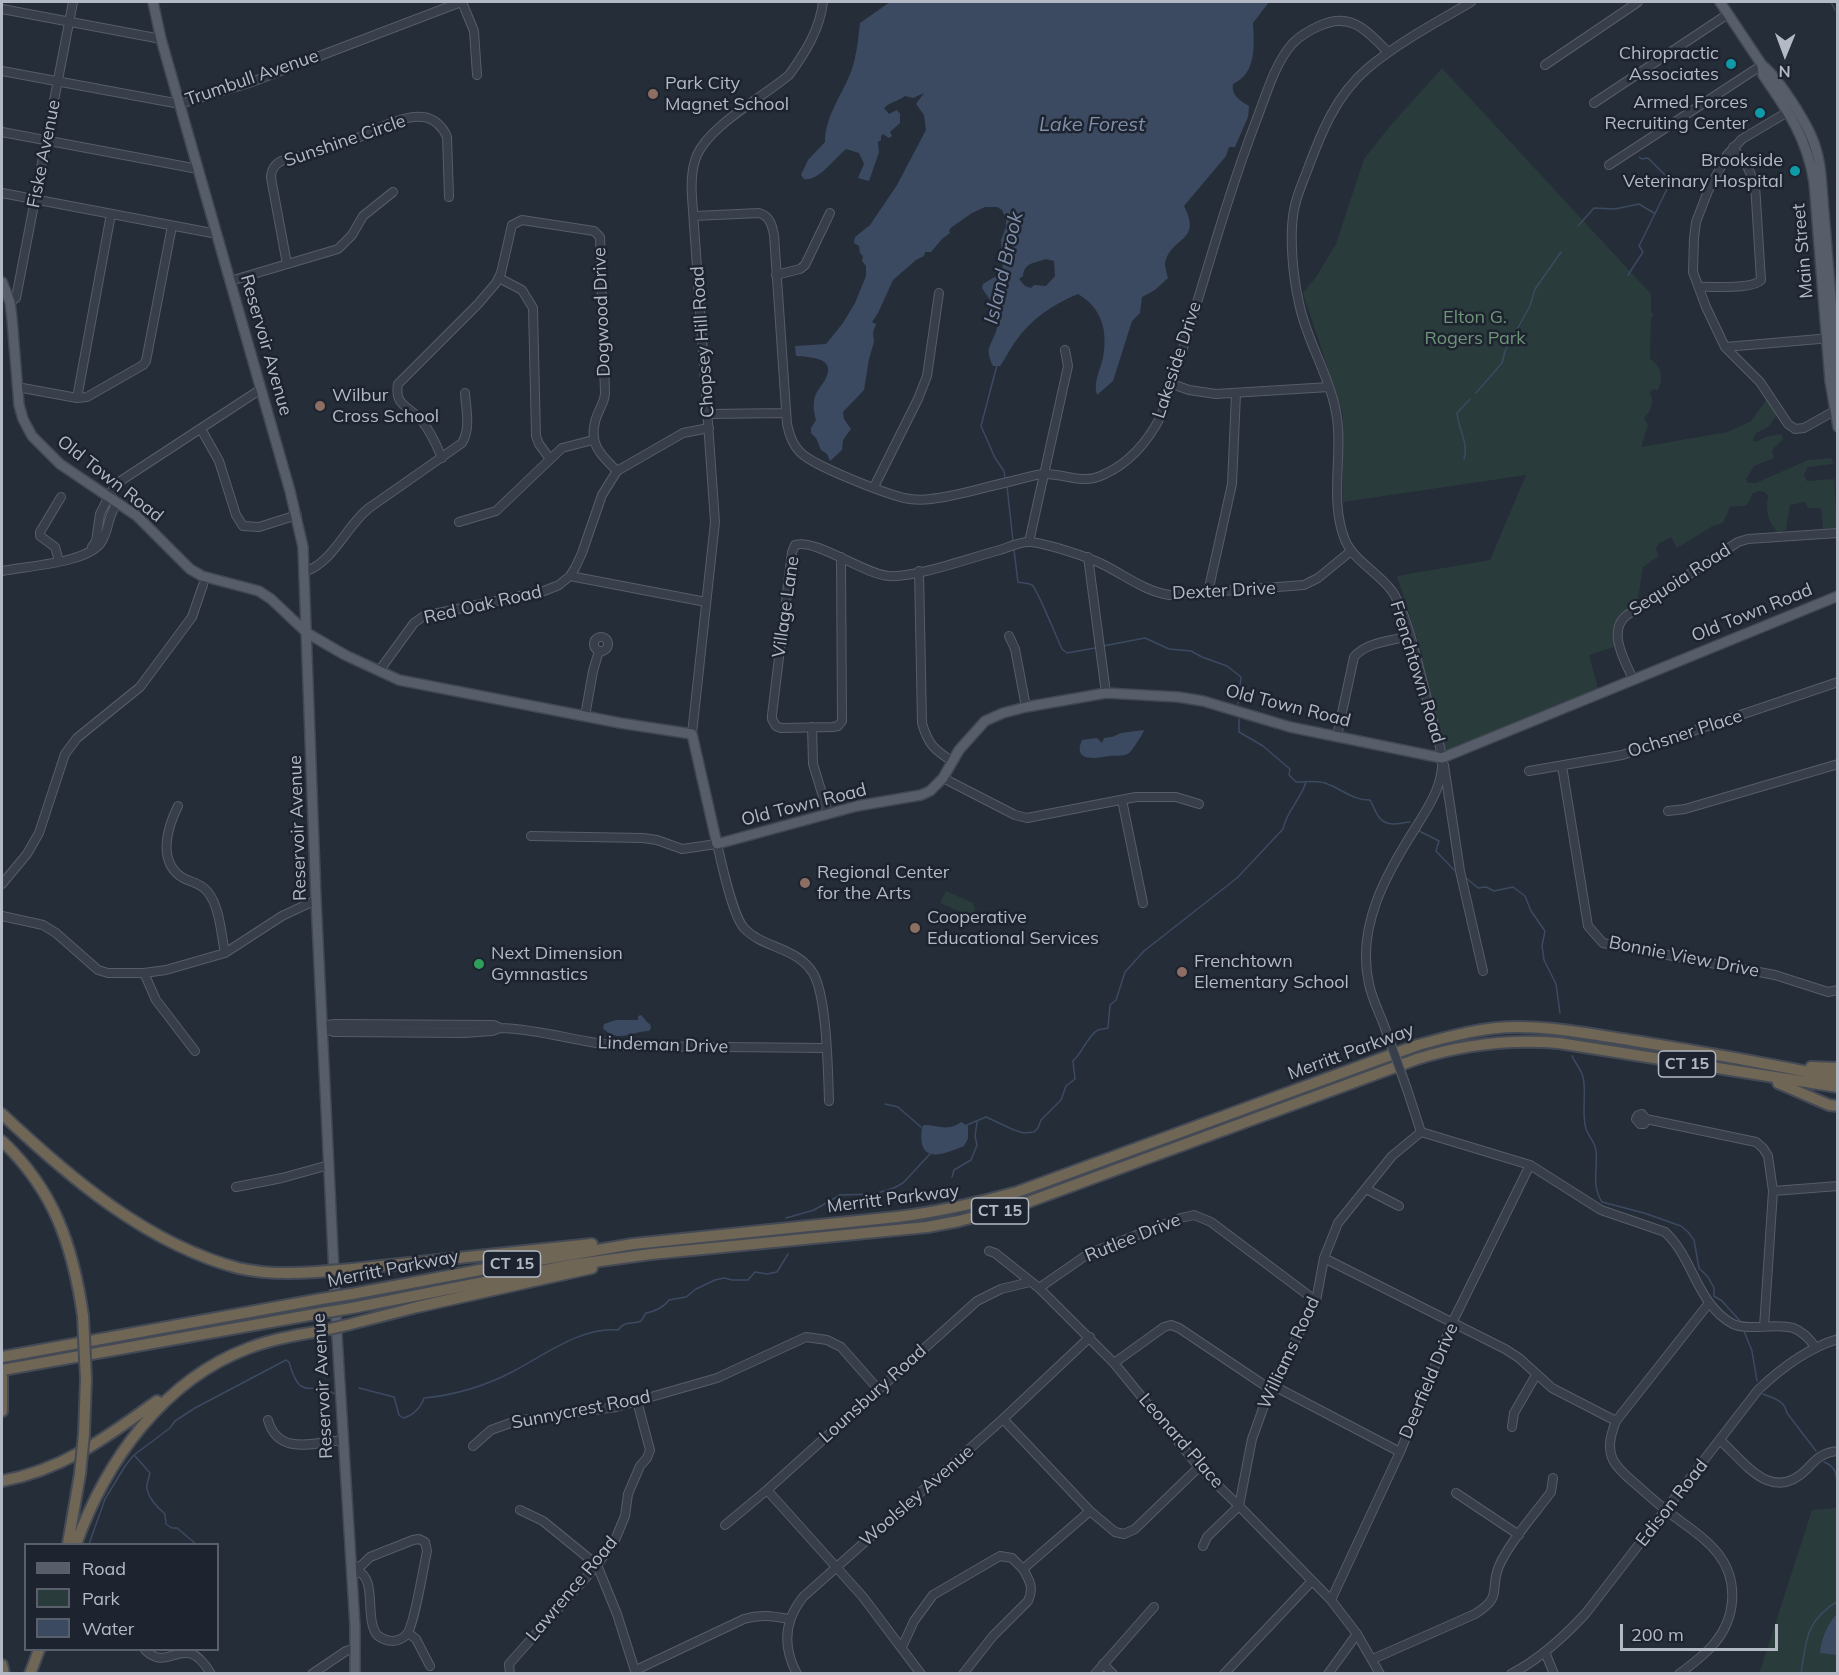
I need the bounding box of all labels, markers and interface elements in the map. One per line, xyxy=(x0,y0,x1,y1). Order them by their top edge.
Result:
north arrow xyxy=(1755,24,1815,84)
place label: Chiropractic Associates xyxy=(1619,43,1719,86)
street label: Trumbull Avenue xyxy=(183,45,321,111)
marker: Chiropractic Associates xyxy=(1724,57,1738,71)
text: N xyxy=(1778,62,1791,82)
place label: Park City Magnet School xyxy=(665,73,789,116)
marker: Park City Magnet School xyxy=(646,87,660,101)
place label: Armed Forces Recruiting Center xyxy=(1605,92,1748,134)
street label: Fiske Avenue xyxy=(23,98,65,210)
marker: Armed Forces Recruiting Center xyxy=(1753,106,1767,120)
street label: Sunshine Circle xyxy=(281,110,409,172)
water label: Lake Forest xyxy=(1039,113,1145,137)
place label: Brookside Veterinary Hospital xyxy=(1623,150,1783,192)
marker: Brookside Veterinary Hospital xyxy=(1788,164,1802,178)
street label: Main Street xyxy=(1788,202,1818,300)
water label: Island Brook xyxy=(979,209,1029,327)
street label: Dogwood Drive xyxy=(589,247,615,377)
street label: Chopsey Hill Road xyxy=(687,265,719,419)
street label: Reservoir Avenue xyxy=(236,272,296,418)
street label: Lakeside Drive xyxy=(1148,299,1206,421)
park label: Elton G. Rogers Park xyxy=(1424,307,1526,350)
place label: Wilbur Cross School xyxy=(332,385,439,428)
marker: Wilbur Cross School xyxy=(313,399,327,413)
street label: Old Town Road xyxy=(53,431,167,527)
street label: Sequoia Road xyxy=(1625,539,1735,621)
street label: Village Lane xyxy=(768,555,804,659)
street label: Dexter Drive xyxy=(1172,578,1276,604)
street label: Old Town Road xyxy=(1688,579,1816,647)
street label: Red Oak Road xyxy=(422,581,544,629)
street label: Frenchtown Road xyxy=(1385,598,1449,746)
street label: Old Town Road xyxy=(1223,680,1353,732)
street label: Ochsner Place xyxy=(1625,705,1745,763)
street label: Reservoir Avenue xyxy=(285,755,311,901)
street label: Old Town Road xyxy=(739,779,869,831)
place label: Regional Center for the Arts xyxy=(817,862,949,904)
marker: Regional Center for the Arts xyxy=(798,876,812,890)
place label: Cooperative Educational Services xyxy=(927,907,1099,950)
marker: Cooperative Educational Services xyxy=(908,921,922,935)
street label: Bonnie View Drive xyxy=(1607,932,1761,982)
place label: Next Dimension Gymnastics xyxy=(491,943,623,986)
place label: Frenchtown Elementary School xyxy=(1194,951,1349,994)
marker: Next Dimension Gymnastics xyxy=(472,957,486,971)
marker: Frenchtown Elementary School xyxy=(1175,965,1189,979)
street label: Merritt Parkway xyxy=(1285,1019,1417,1085)
street label: Lindeman Drive xyxy=(597,1032,729,1058)
road number: CT 15 xyxy=(1658,1051,1716,1077)
street label: Merritt Parkway xyxy=(826,1180,960,1218)
road number: CT 15 xyxy=(972,1198,1028,1224)
street label: Rutlee Drive xyxy=(1082,1209,1184,1267)
street label: Merritt Parkway xyxy=(326,1246,460,1292)
road number: CT 15 xyxy=(484,1251,540,1277)
street label: Williams Road xyxy=(1254,1293,1324,1413)
street label: Reservoir Avenue xyxy=(308,1313,338,1459)
street label: Deerfield Drive xyxy=(1395,1320,1463,1442)
street label: Lounsbury Road xyxy=(815,1340,931,1448)
street label: Sunnycrest Road xyxy=(510,1386,652,1434)
street label: Leonard Place xyxy=(1134,1389,1228,1493)
street label: Woolsley Avenue xyxy=(856,1441,978,1551)
street label: Edison Road xyxy=(1631,1455,1713,1551)
street label: Lawrence Road xyxy=(522,1532,622,1646)
legend xyxy=(24,1543,219,1651)
text: Road xyxy=(82,1557,126,1580)
text: Park xyxy=(82,1587,120,1610)
scale bar xyxy=(1623,1612,1780,1650)
text: Water xyxy=(82,1617,134,1640)
text: 200 m xyxy=(1631,1623,1684,1646)

